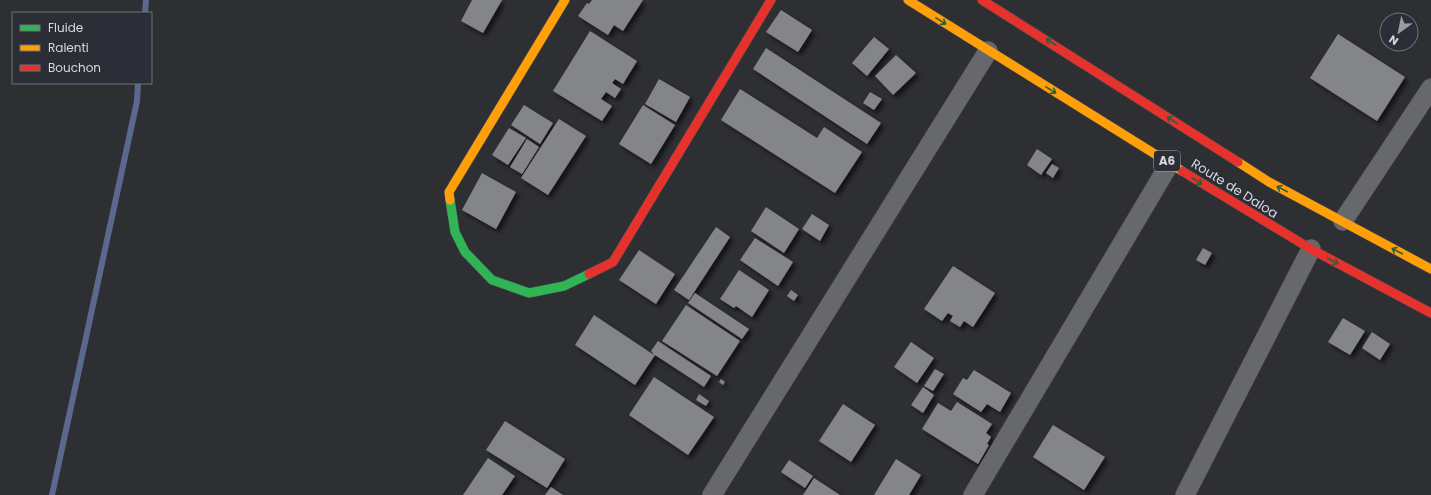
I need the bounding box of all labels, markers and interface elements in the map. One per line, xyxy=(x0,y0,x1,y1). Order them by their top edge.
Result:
legend xyxy=(12,12,152,84)
north arrow xyxy=(1379,12,1419,52)
one-way arrow xyxy=(935,17,946,25)
text: Fluide xyxy=(48,19,83,36)
text: N xyxy=(1386,31,1401,49)
one-way arrow xyxy=(1045,38,1057,46)
text: Ralenti xyxy=(48,39,89,56)
text: Bouchon xyxy=(48,59,101,76)
one-way arrow xyxy=(1045,86,1057,94)
one-way arrow xyxy=(1166,116,1178,124)
road number: A6 xyxy=(1154,151,1180,171)
street label: Route de Daloa xyxy=(1188,154,1282,223)
one-way arrow xyxy=(1191,177,1203,185)
one-way arrow xyxy=(1276,185,1288,192)
one-way arrow xyxy=(1391,246,1403,254)
one-way arrow xyxy=(1327,258,1339,265)

